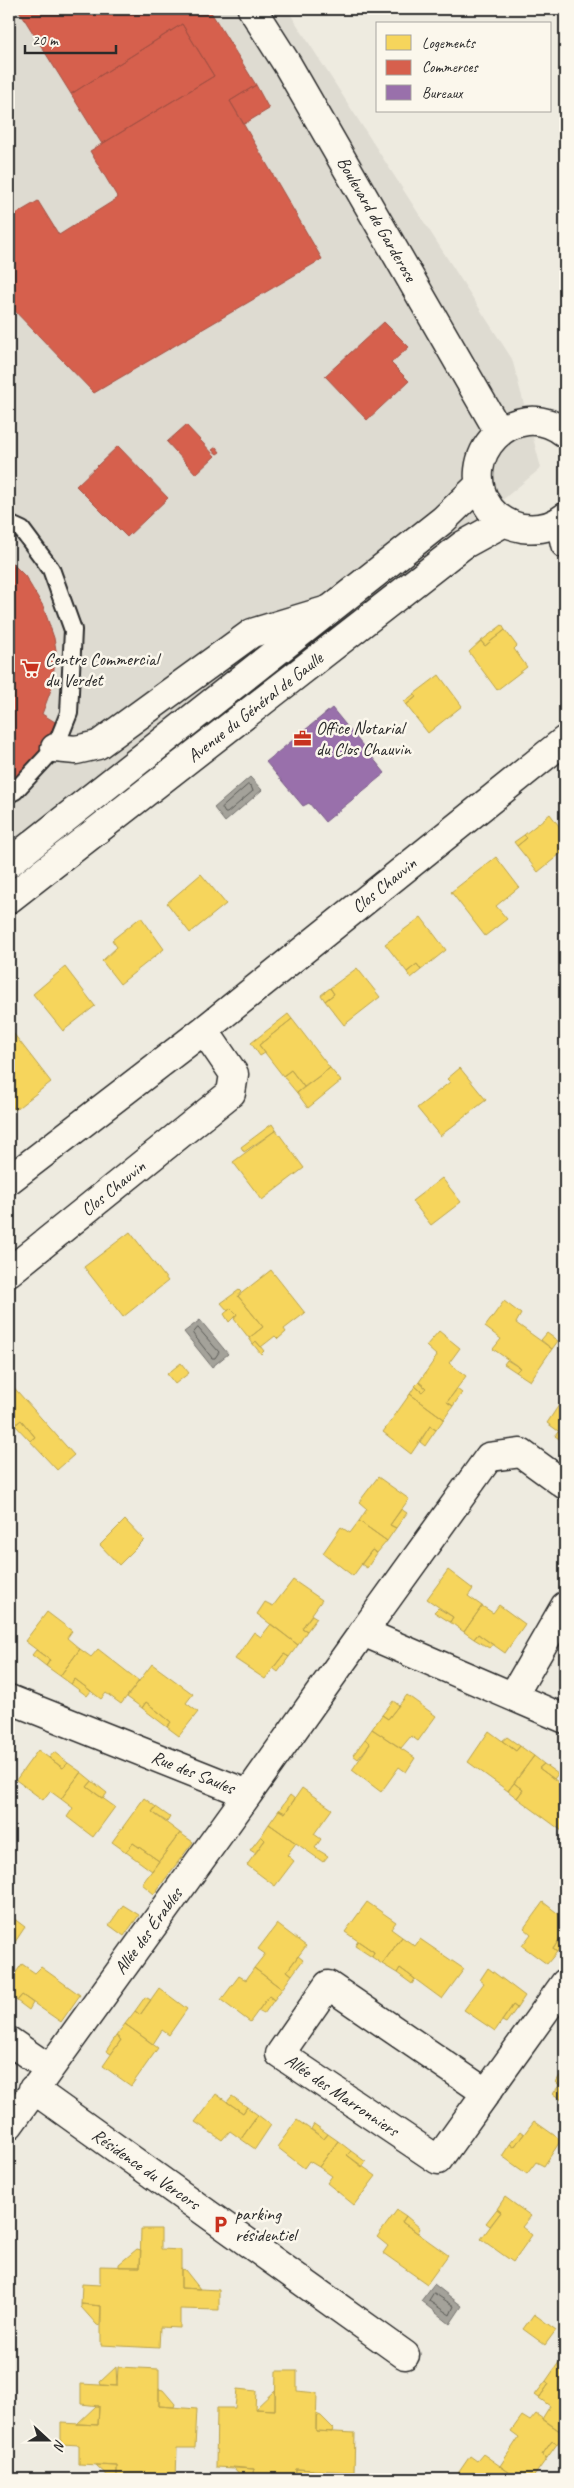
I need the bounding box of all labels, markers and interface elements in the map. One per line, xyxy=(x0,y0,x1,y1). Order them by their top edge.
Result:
scale bar xyxy=(25,22,116,54)
legend xyxy=(376,22,552,112)
text: 20 m xyxy=(32,31,59,50)
text: Logements xyxy=(422,34,477,53)
text: Commerces xyxy=(422,58,479,77)
text: Bureaux xyxy=(422,84,464,103)
street label: Boulevard de Garderose xyxy=(332,153,422,286)
street label: Avenue du Général de Gaulle xyxy=(183,646,328,767)
place label: Centre Commercial du Verdet xyxy=(45,648,162,691)
supermarket icon: Centre Commercial du Verdet xyxy=(21,659,41,679)
place label: Office Notarial du Clos Chauvin xyxy=(316,717,412,760)
office icon: Office Notarial du Clos Chauvin xyxy=(292,728,312,748)
street label: Clos Chauvin xyxy=(347,852,421,918)
street label: Clos Chauvin xyxy=(76,1155,150,1221)
street label: Rue des Saules xyxy=(148,1745,239,1799)
street label: Allée des Érables xyxy=(109,1882,188,1979)
street label: Allée des Marronniers xyxy=(281,2049,405,2142)
street label: Résidence du Vercors xyxy=(88,2124,206,2215)
place label: parking résidentiel xyxy=(235,2203,299,2246)
parking icon: parking résidentiel xyxy=(211,2214,231,2234)
north arrow xyxy=(22,2416,72,2466)
text: N xyxy=(49,2437,69,2454)

